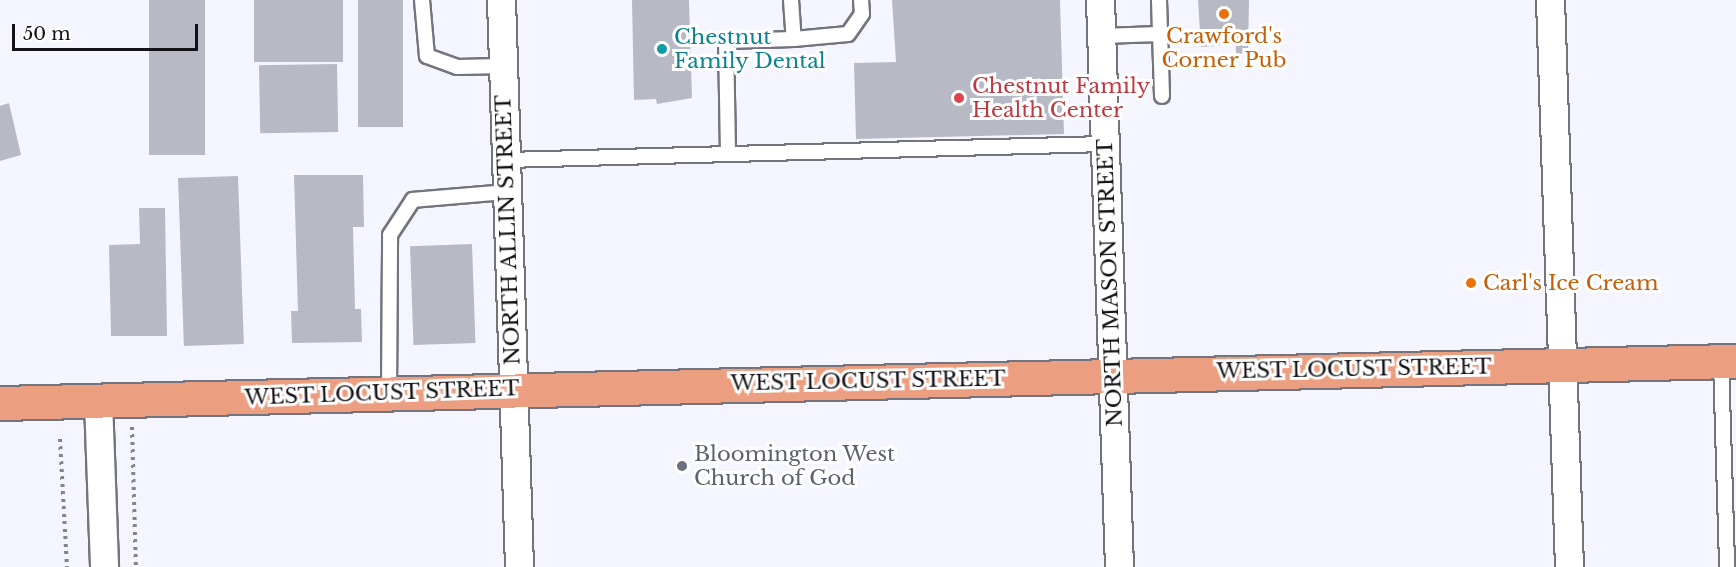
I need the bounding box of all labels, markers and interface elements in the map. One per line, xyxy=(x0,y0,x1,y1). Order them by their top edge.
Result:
marker: Crawford's Corner Pub xyxy=(1217,7,1231,21)
scale bar xyxy=(15,12,201,50)
text: 50 m xyxy=(23,23,71,45)
place label: Crawford's Corner Pub xyxy=(1161,23,1287,73)
place label: Chestnut Family Dental xyxy=(674,24,826,74)
marker: Chestnut Family Dental xyxy=(655,42,669,56)
place label: Chestnut Family Health Center xyxy=(972,73,1150,123)
marker: Chestnut Family Health Center xyxy=(950,89,968,107)
street label: NORTH ALLIN STREET xyxy=(491,94,525,366)
street label: NORTH MASON STREET xyxy=(1092,139,1128,427)
place label: Carl's Ice Cream xyxy=(1483,270,1658,296)
marker: Carl's Ice Cream xyxy=(1464,276,1478,290)
street label: WEST LOCUST STREET xyxy=(1216,354,1492,384)
street label: WEST LOCUST STREET xyxy=(730,366,1006,396)
street label: WEST LOCUST STREET xyxy=(243,376,521,410)
place label: Bloomington West Church of God xyxy=(694,441,896,491)
marker: Bloomington West Church of God xyxy=(675,459,689,473)

